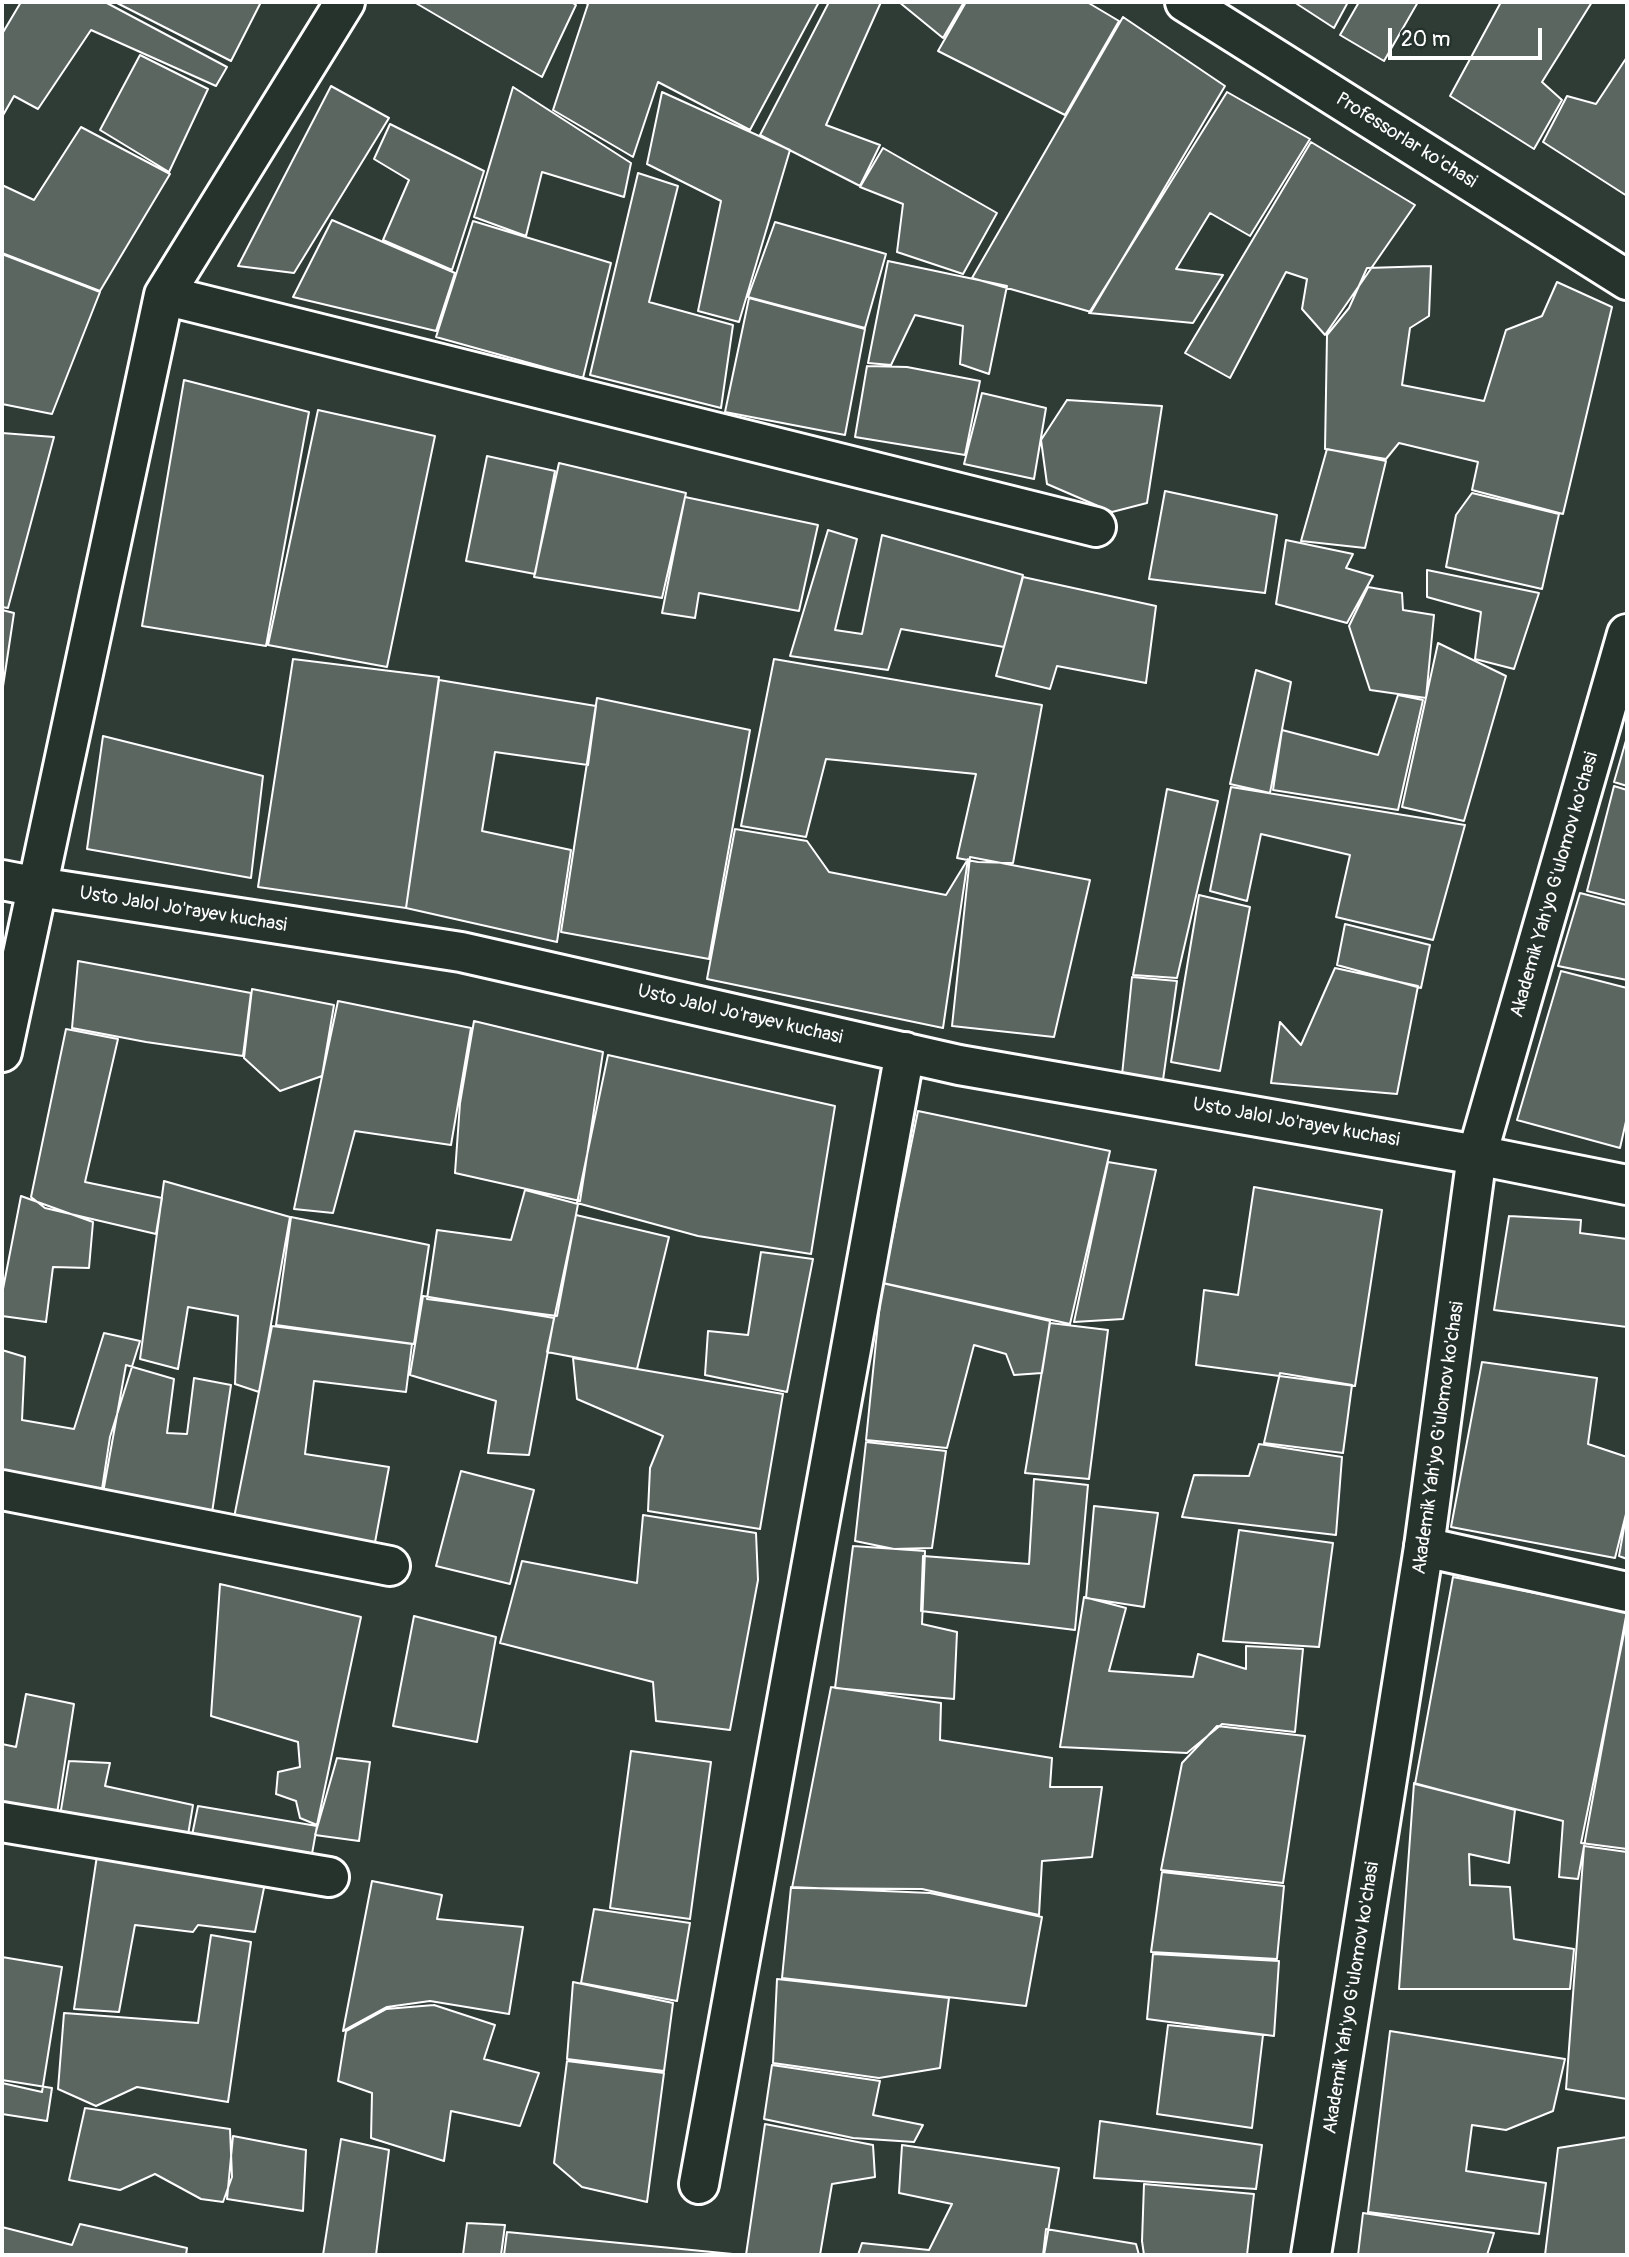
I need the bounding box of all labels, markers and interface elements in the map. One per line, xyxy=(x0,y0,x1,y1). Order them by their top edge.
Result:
scale bar xyxy=(1391,14,1545,58)
text: 20 m xyxy=(1401,26,1450,53)
street label: Professorlar ko'chasi xyxy=(1331,88,1481,194)
street label: Akademik Yah'yo G'ulomov ko'chasi xyxy=(1506,750,1604,1020)
street label: Usto Jalol Jo'rayev kuchasi xyxy=(78,882,288,938)
street label: Usto Jalol Jo'rayev kuchasi xyxy=(635,980,845,1050)
street label: Usto Jalol Jo'rayev kuchasi xyxy=(1191,1094,1401,1152)
street label: Akademik Yah'yo G'ulomov ko'chasi xyxy=(1409,1300,1469,1576)
street label: Akademik Yah'yo G'ulomov ko'chasi xyxy=(1319,1860,1385,2136)

